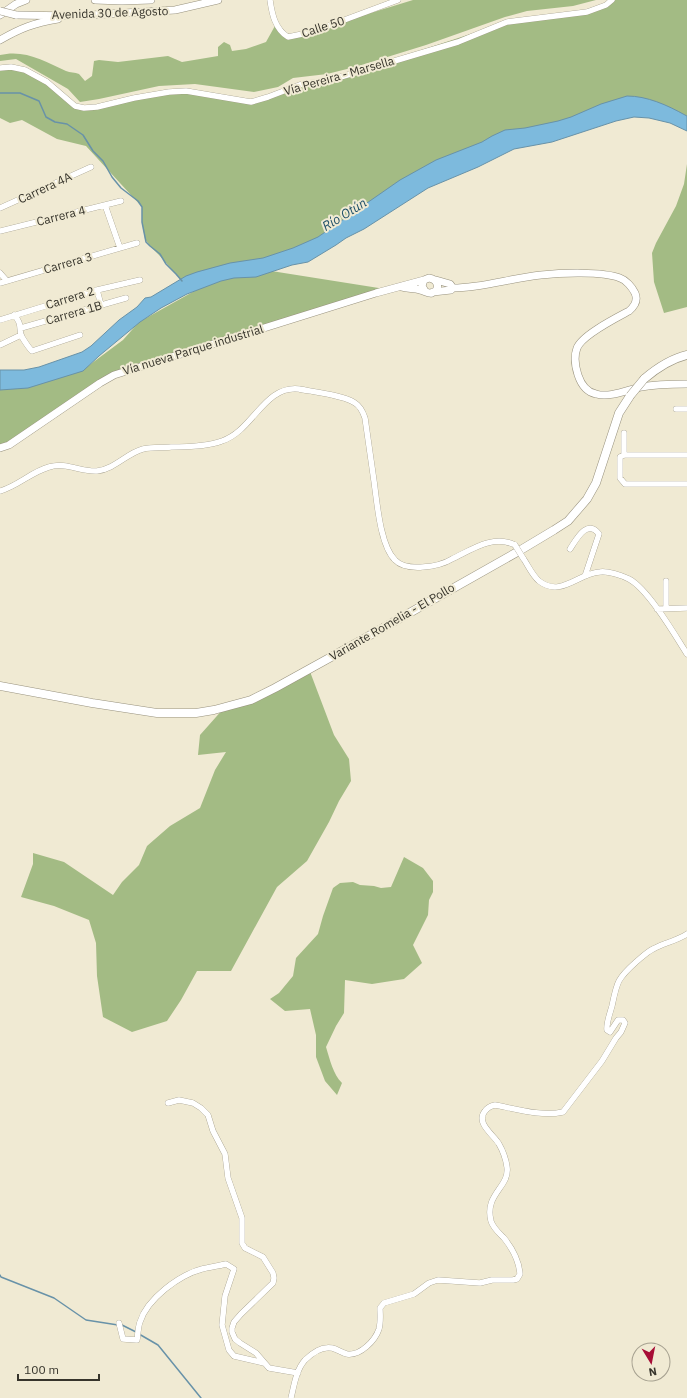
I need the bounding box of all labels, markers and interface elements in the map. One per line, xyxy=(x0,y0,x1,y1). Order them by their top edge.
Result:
street label: Avenida 30 de Agosto xyxy=(51,3,169,22)
street label: Calle 50 xyxy=(300,13,346,40)
street label: Vía Pereira - Marsella xyxy=(282,52,396,98)
street label: Carrera 4A xyxy=(15,168,74,207)
water label: Río Otún xyxy=(319,194,370,235)
street label: Carrera 4 xyxy=(35,202,87,229)
street label: Carrera 3 xyxy=(42,248,94,277)
street label: Carrera 2 xyxy=(44,283,96,312)
street label: Carrera 1B xyxy=(44,297,104,328)
street label: Vía nueva Parque industrial xyxy=(121,321,265,378)
street label: Variante Romelia - El Pollo xyxy=(327,579,457,664)
north arrow xyxy=(631,1342,671,1382)
scale bar xyxy=(18,1356,99,1382)
text: 100 m xyxy=(24,1362,59,1377)
text: N xyxy=(648,1364,658,1379)

